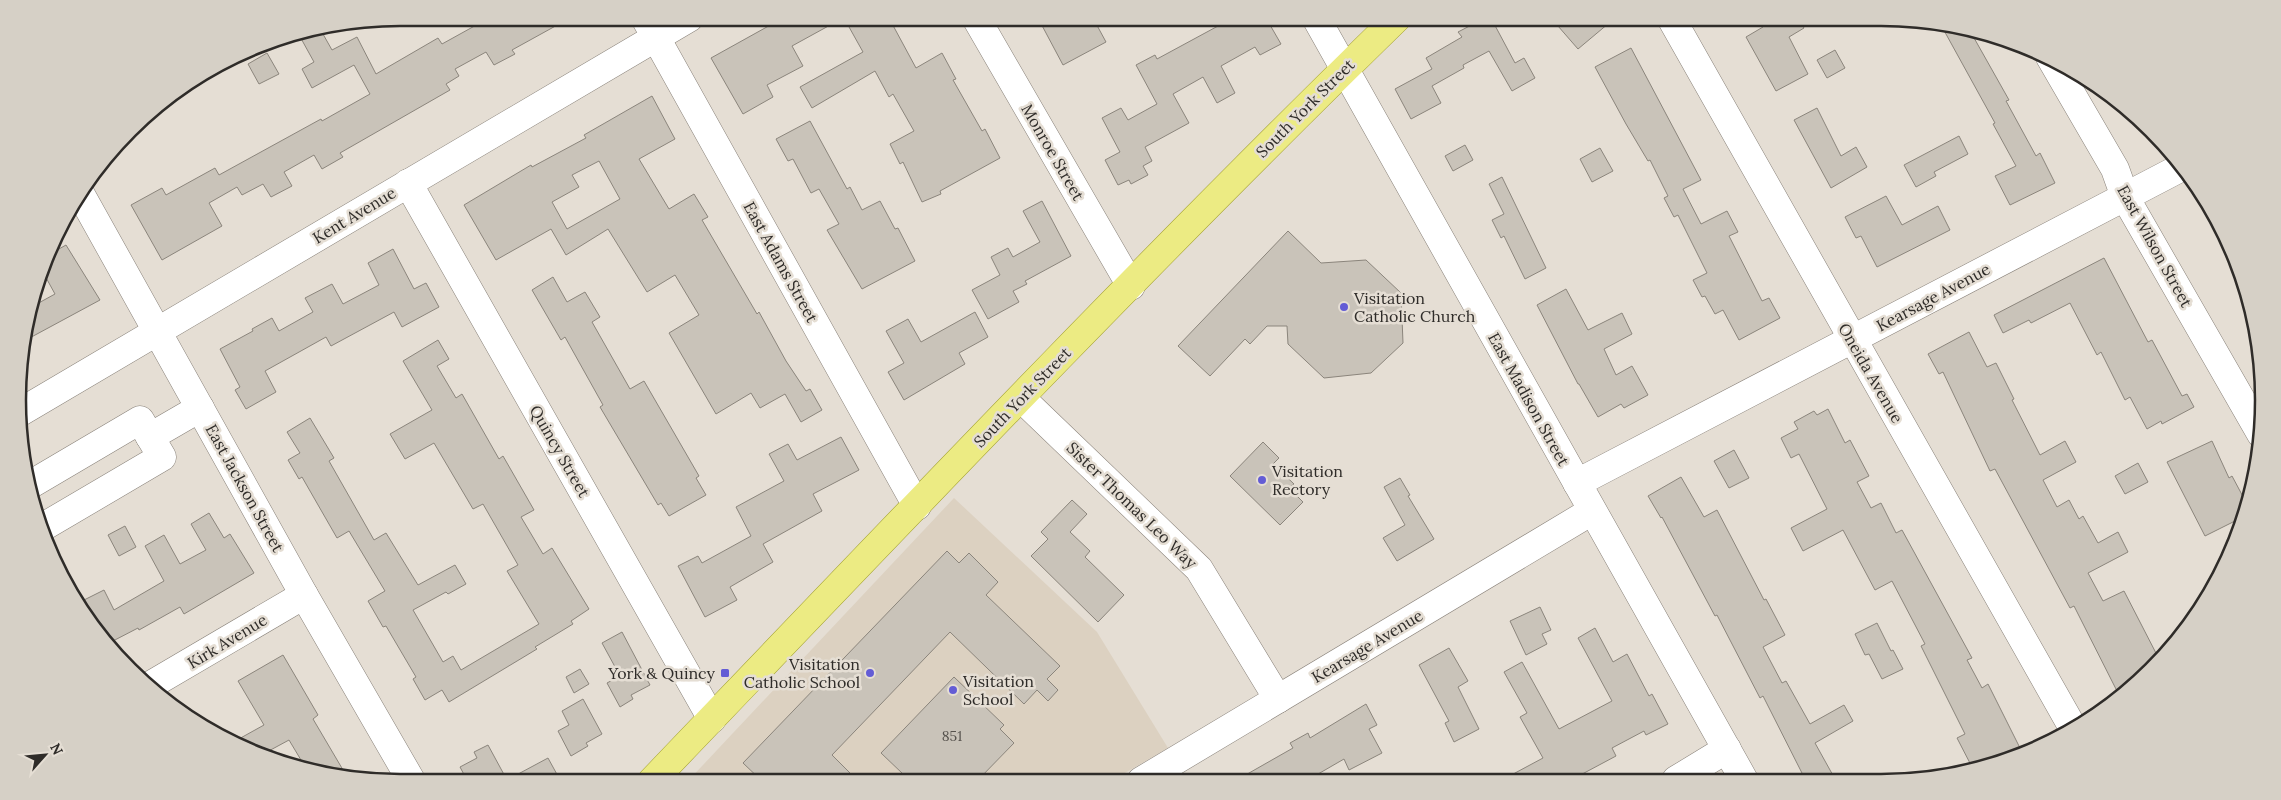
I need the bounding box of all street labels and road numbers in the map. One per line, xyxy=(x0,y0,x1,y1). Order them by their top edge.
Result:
street label: South York Street xyxy=(1251,54,1359,162)
street label: Monroe Street xyxy=(1017,100,1089,204)
street label: East Wilson Street xyxy=(2113,181,2197,311)
street label: Kent Avenue xyxy=(309,182,400,248)
street label: East Adams Street xyxy=(739,198,823,327)
street label: Kearsage Avenue xyxy=(1873,258,1994,335)
street label: Oneida Avenue xyxy=(1834,320,1908,427)
street label: East Madison Street xyxy=(1484,329,1574,470)
street label: South York Street xyxy=(969,342,1075,451)
street label: Quincy Street xyxy=(526,401,595,501)
street label: East Jackson Street xyxy=(202,421,289,556)
street label: Sister Thomas Leo Way xyxy=(1063,438,1202,573)
street label: Kearsage Avenue xyxy=(1308,605,1426,687)
street label: Kirk Avenue xyxy=(184,609,271,673)

